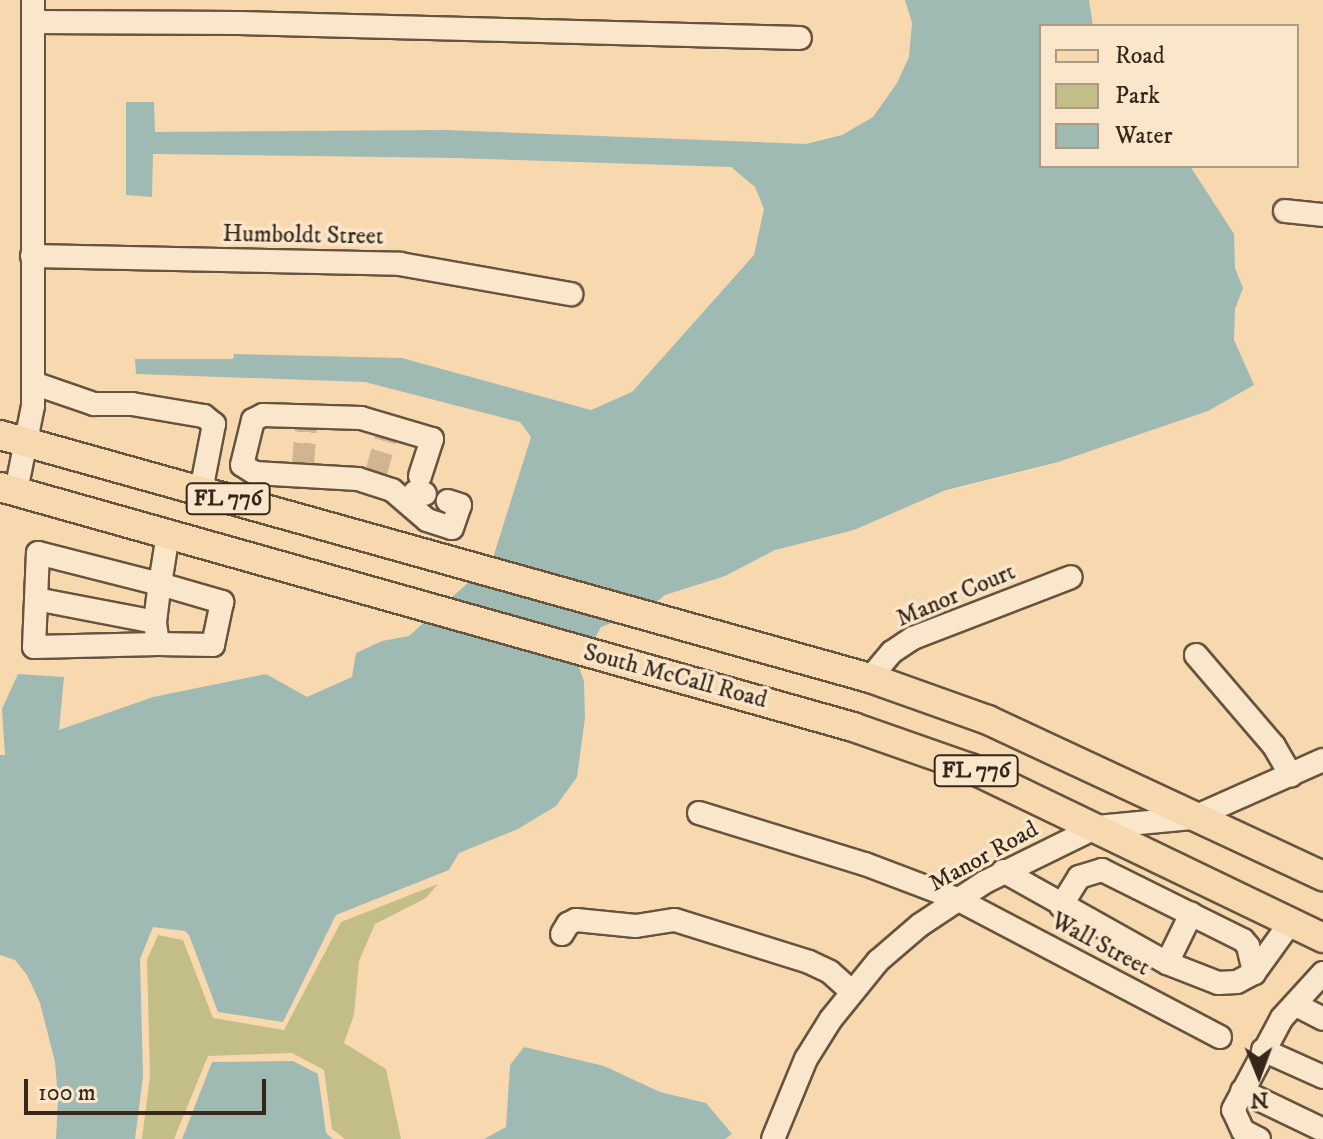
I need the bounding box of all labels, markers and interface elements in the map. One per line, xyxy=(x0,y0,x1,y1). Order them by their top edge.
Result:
legend xyxy=(1039,24,1299,168)
text: Road xyxy=(1115,41,1165,71)
text: Park xyxy=(1115,81,1160,111)
text: Water xyxy=(1115,121,1172,151)
street label: Humboldt Street xyxy=(222,220,384,252)
road number: FL 776 xyxy=(184,481,272,517)
street label: Manor Court xyxy=(892,558,1020,634)
street label: South McCall Road xyxy=(580,639,770,715)
road number: FL 776 xyxy=(932,753,1020,789)
street label: Manor Road xyxy=(925,815,1043,899)
street label: Wall Street xyxy=(1046,907,1154,983)
north arrow xyxy=(1219,1035,1299,1115)
scale bar xyxy=(28,1063,270,1113)
text: 100 m xyxy=(38,1078,96,1108)
text: N xyxy=(1250,1086,1269,1113)

